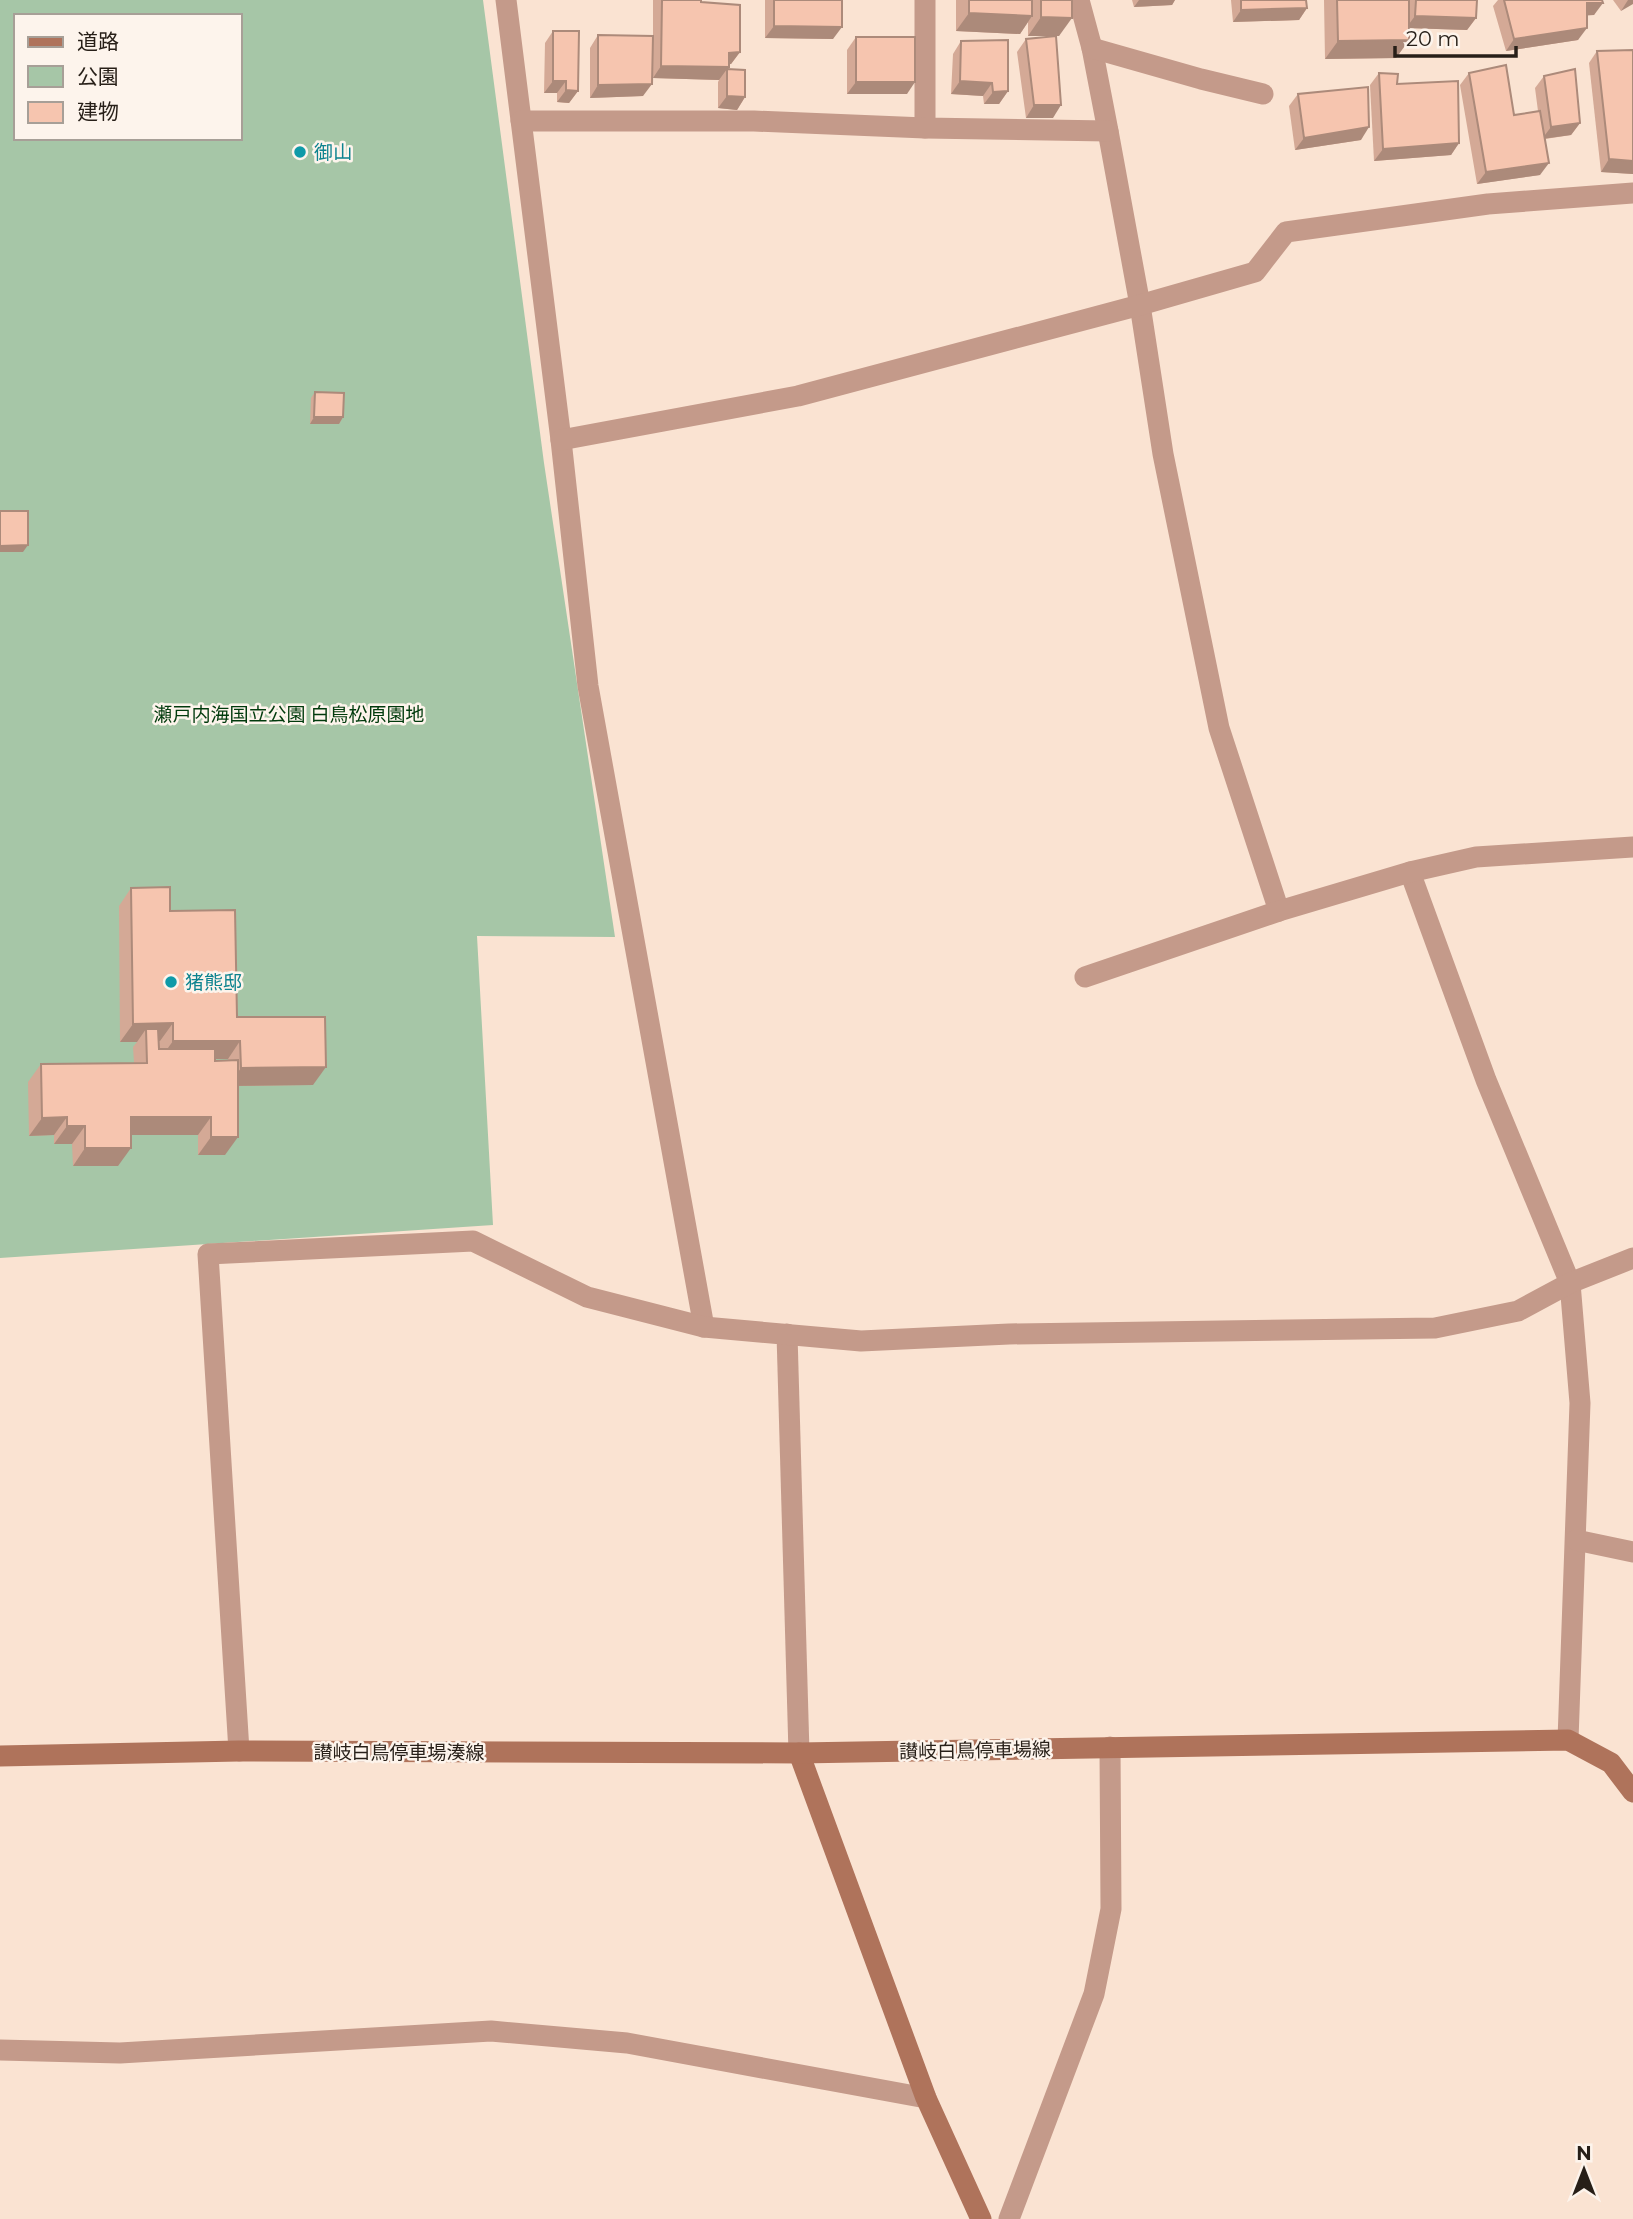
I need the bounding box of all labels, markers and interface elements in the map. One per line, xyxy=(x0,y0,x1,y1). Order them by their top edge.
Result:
legend xyxy=(14,14,242,140)
scale bar xyxy=(1395,14,1516,58)
text: 20 m xyxy=(1406,26,1460,51)
text: 道路 xyxy=(77,29,119,54)
text: 公園 xyxy=(77,64,119,89)
text: 建物 xyxy=(77,99,119,124)
place label: 御山 xyxy=(314,141,352,164)
marker: 御山 xyxy=(292,144,308,160)
park label: 瀬戸内海国立公園 白鳥松原園地 xyxy=(154,703,424,726)
place label: 猪熊邸 xyxy=(185,971,242,994)
marker: 猪熊邸 xyxy=(163,974,179,990)
street label: 讃岐白鳥停車場線 xyxy=(899,1738,1051,1763)
street label: 讃岐白鳥停車場湊線 xyxy=(313,1741,485,1764)
north arrow xyxy=(1549,2135,1619,2205)
text: N xyxy=(1576,2142,1592,2165)

